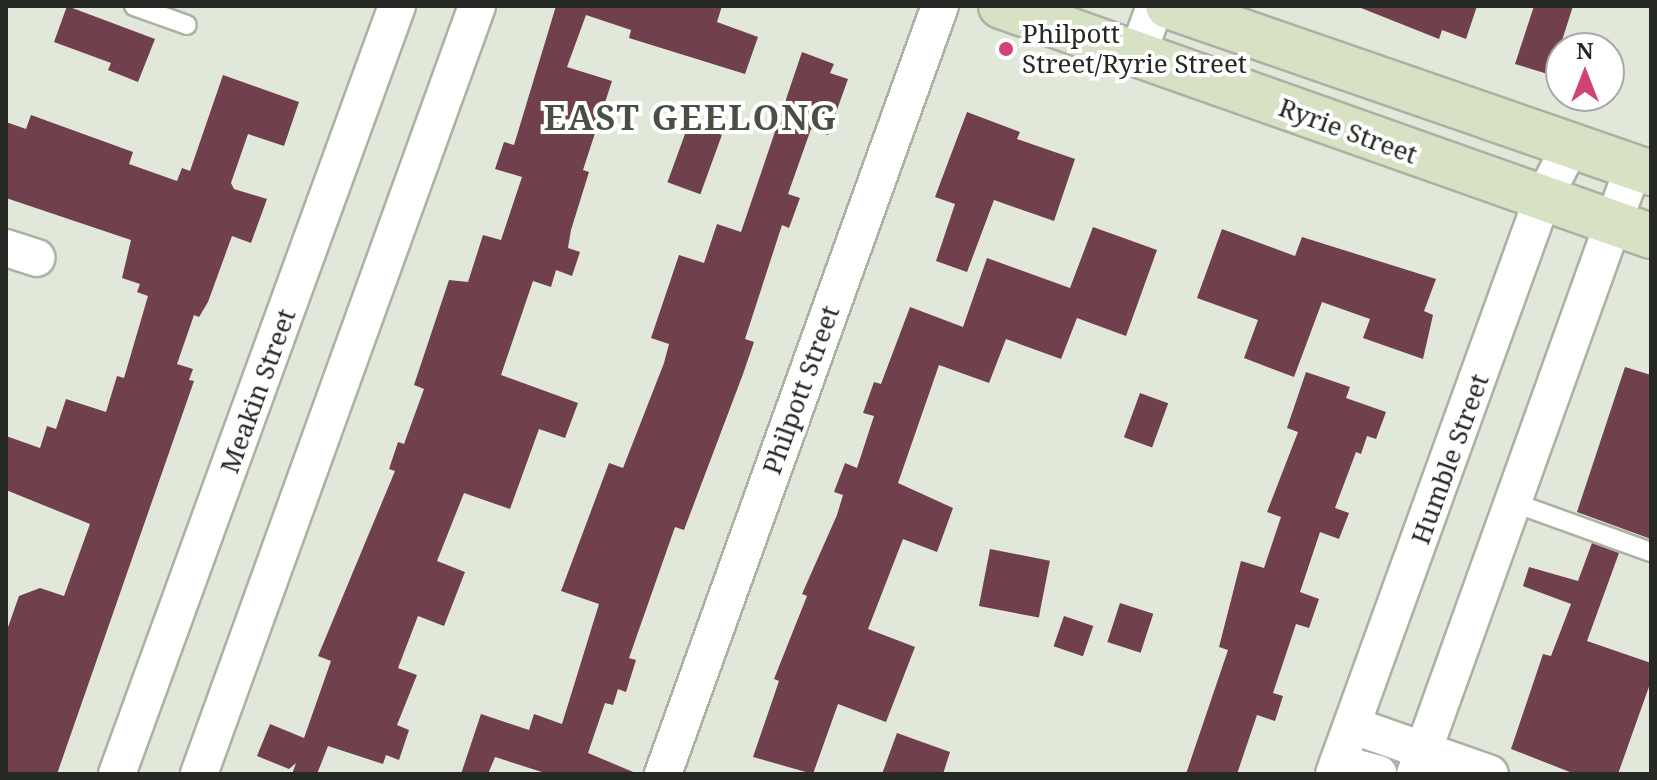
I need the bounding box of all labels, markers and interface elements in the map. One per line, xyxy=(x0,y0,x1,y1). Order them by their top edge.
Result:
place label: Philpott Street/Ryrie Street xyxy=(1022,18,1247,80)
north arrow xyxy=(1545,32,1625,112)
text: N xyxy=(1576,35,1594,65)
marker: Philpott Street/Ryrie Street xyxy=(997,40,1015,58)
street label: Ryrie Street xyxy=(1275,92,1421,170)
district label: EAST GEELONG xyxy=(544,98,838,138)
street label: Philpott Street xyxy=(756,301,846,479)
street label: Meakin Street xyxy=(214,305,302,477)
street label: Humble Street xyxy=(1405,370,1495,548)

